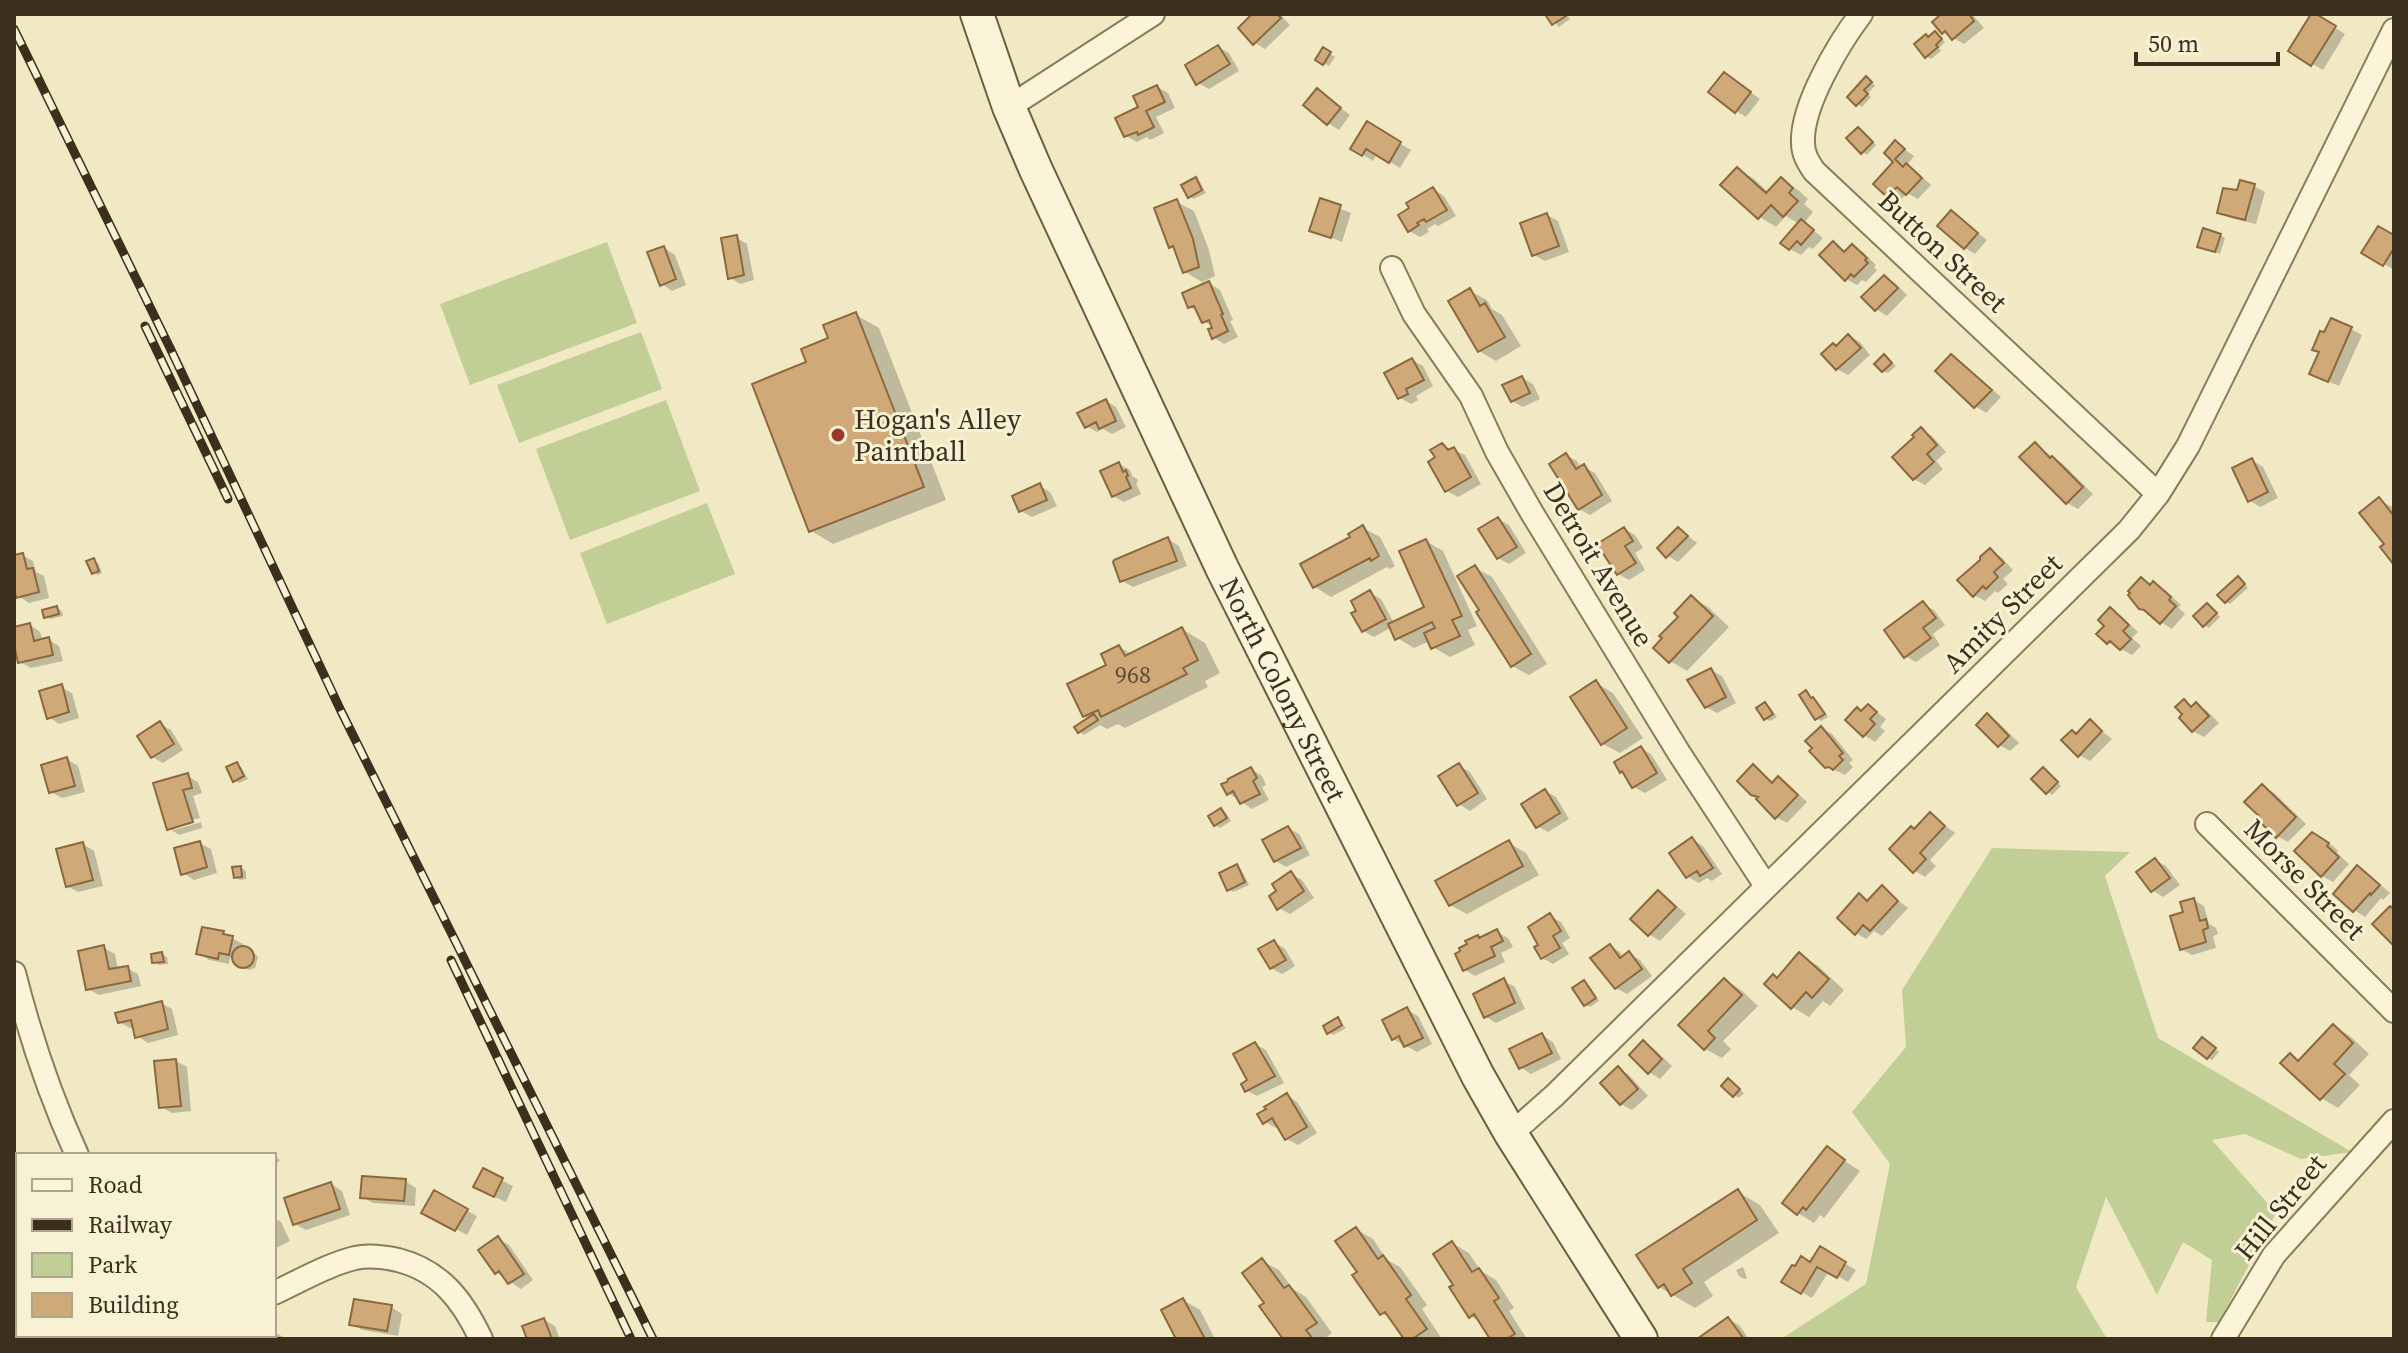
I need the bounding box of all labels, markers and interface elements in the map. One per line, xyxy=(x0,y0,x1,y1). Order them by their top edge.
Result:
scale bar xyxy=(2136,16,2278,66)
text: 50 m xyxy=(2148,27,2199,60)
street label: Button Street xyxy=(1870,181,2016,321)
place label: Hogan's Alley Paintball xyxy=(854,400,1022,470)
marker: Hogan's Alley Paintball xyxy=(829,426,847,444)
street label: Detroit Avenue xyxy=(1535,474,1663,654)
street label: Amity Street xyxy=(1934,544,2071,681)
street label: North Colony Street xyxy=(1211,571,1356,809)
house number: 968 xyxy=(1115,658,1151,691)
street label: Morse Street xyxy=(2236,810,2375,949)
street label: Hill Street xyxy=(2226,1145,2335,1268)
legend xyxy=(16,1153,276,1337)
text: Road xyxy=(88,1168,143,1201)
text: Railway xyxy=(88,1208,173,1241)
text: Park xyxy=(88,1248,138,1281)
text: Building xyxy=(88,1288,179,1321)

